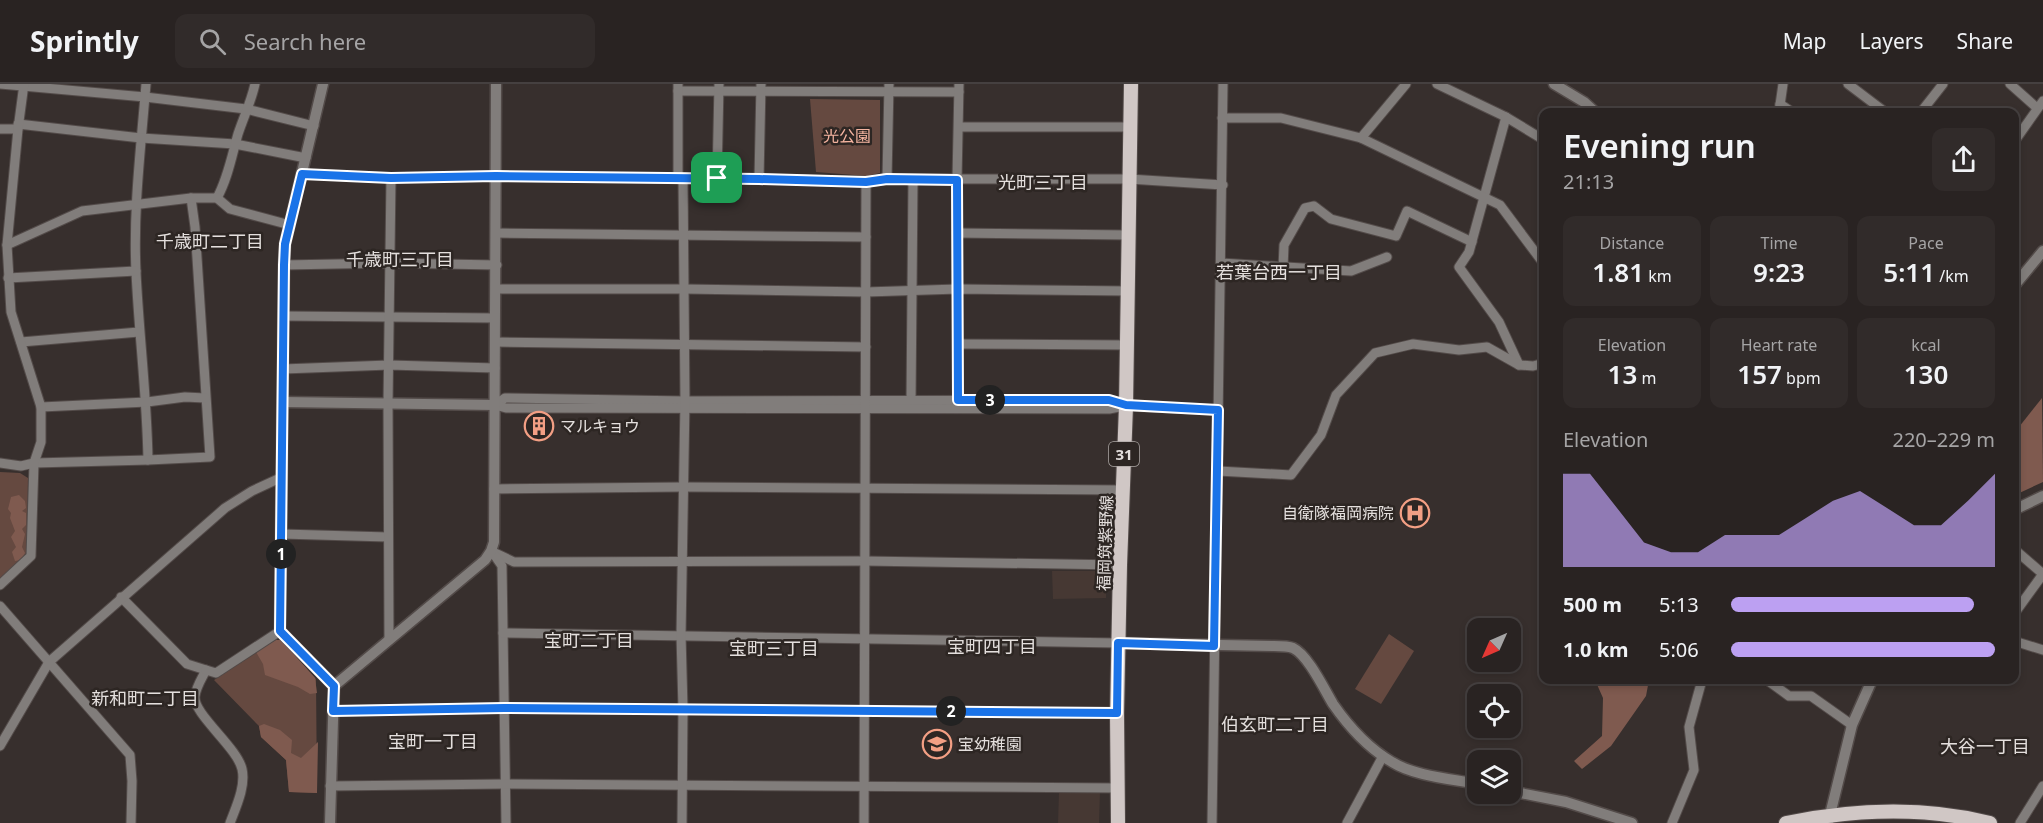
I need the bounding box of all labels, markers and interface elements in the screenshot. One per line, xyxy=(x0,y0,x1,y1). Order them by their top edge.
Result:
search box xyxy=(175,14,595,68)
text: Sprintly xyxy=(30,22,139,60)
icon: search xyxy=(196,25,229,58)
text: Search here xyxy=(244,26,366,56)
text: Map xyxy=(1783,27,1827,55)
text: Layers xyxy=(1860,27,1924,55)
text: Share xyxy=(1957,27,2013,55)
text: Evening run xyxy=(1563,123,1756,168)
park label: 光公園 xyxy=(823,125,871,147)
button: share xyxy=(1932,128,1995,191)
pin xyxy=(691,152,742,203)
icon: arrive xyxy=(700,161,733,194)
text: 21:13 xyxy=(1563,168,1614,195)
district label: 光町三丁目 xyxy=(998,170,1088,194)
district label: 千歳町二丁目 xyxy=(156,229,264,253)
text: Distance xyxy=(1600,232,1664,254)
text: Time xyxy=(1760,232,1798,254)
text: Pace xyxy=(1908,232,1944,254)
district label: 千歳町三丁目 xyxy=(346,247,454,271)
text: 1.81 xyxy=(1592,254,1644,290)
text: 9:23 xyxy=(1753,254,1805,290)
text: 5:11 xyxy=(1883,254,1935,290)
district label: 若葉台西一丁目 xyxy=(1216,260,1342,284)
text: km xyxy=(1644,265,1672,287)
text: /km xyxy=(1935,265,1969,287)
text: Elevation xyxy=(1598,334,1666,356)
text: Heart rate xyxy=(1741,334,1817,356)
text: kcal xyxy=(1911,334,1941,356)
text: 13 xyxy=(1608,356,1637,392)
text: 157 xyxy=(1737,356,1782,392)
text: 130 xyxy=(1904,356,1948,392)
text: m xyxy=(1637,367,1656,389)
text: bpm xyxy=(1782,367,1821,389)
pin: 3 xyxy=(975,385,1005,415)
text: 3 xyxy=(985,389,995,411)
building icon: マルキョウ xyxy=(523,410,555,442)
place label: マルキョウ xyxy=(560,415,640,437)
text: Elevation xyxy=(1563,426,1648,453)
text: 220–229 m xyxy=(1892,426,1995,453)
road number: 31 xyxy=(1109,442,1139,466)
street label: 福岡筑紫野線 xyxy=(1092,495,1118,591)
hospital icon: 自衛隊福岡病院 xyxy=(1399,497,1431,529)
place label: 自衛隊福岡病院 xyxy=(1282,502,1394,524)
pin: 1 xyxy=(266,539,296,569)
text: 1 xyxy=(276,543,286,565)
text: 500 m xyxy=(1563,591,1622,618)
text: 5:13 xyxy=(1659,591,1699,618)
north arrow xyxy=(1467,618,1521,672)
map controls xyxy=(1467,618,1521,804)
district label: 宝町二丁目 xyxy=(544,628,634,652)
district label: 宝町四丁目 xyxy=(947,634,1037,658)
district label: 宝町三丁目 xyxy=(729,636,819,660)
text: 1.0 km xyxy=(1563,636,1629,663)
text: 5:06 xyxy=(1659,636,1699,663)
button: locate xyxy=(1467,684,1521,738)
district label: 新和町二丁目 xyxy=(91,686,199,710)
pin: 2 xyxy=(936,696,966,726)
text: 2 xyxy=(946,700,956,722)
district label: 伯玄町二丁目 xyxy=(1221,712,1329,736)
school or university icon: 宝幼稚園 xyxy=(921,728,953,760)
district label: 宝町一丁目 xyxy=(388,729,478,753)
place label: 宝幼稚園 xyxy=(958,733,1022,755)
district label: 大谷一丁目 xyxy=(1940,734,2030,758)
button: layers xyxy=(1467,750,1521,804)

